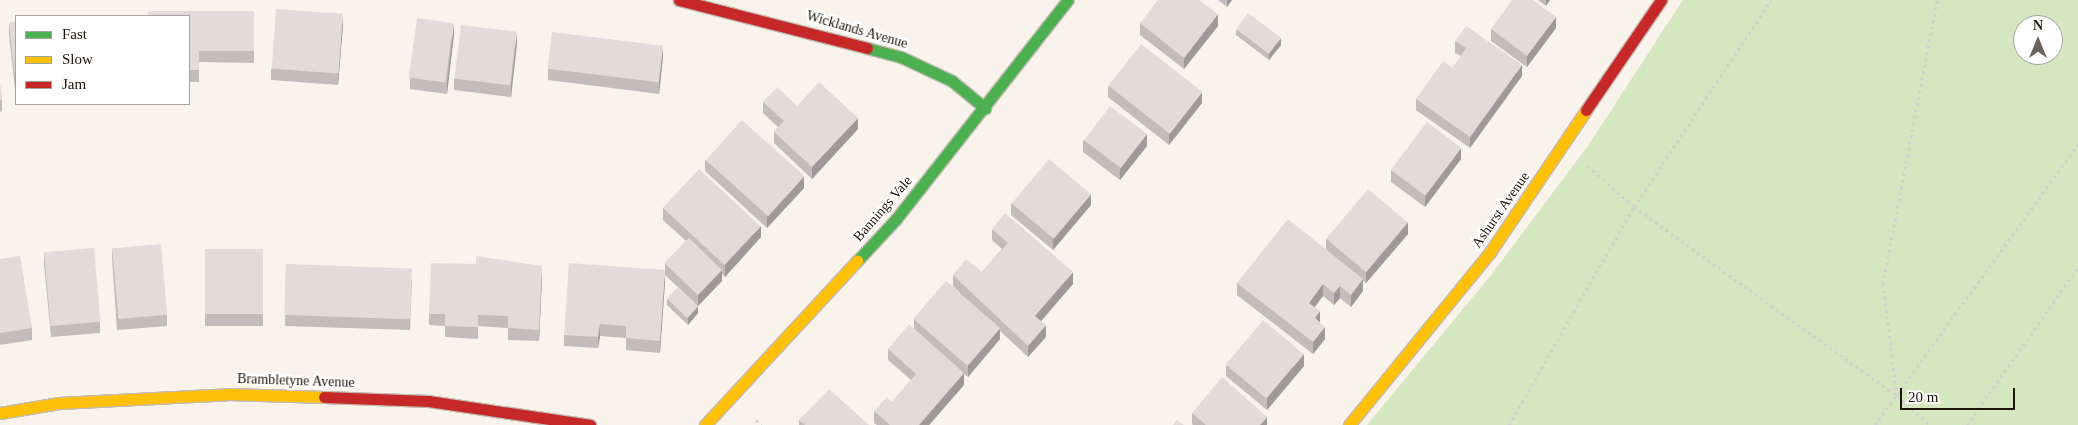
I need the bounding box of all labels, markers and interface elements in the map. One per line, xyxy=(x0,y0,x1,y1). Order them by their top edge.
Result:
street label: Wicklands Avenue xyxy=(804,7,910,53)
legend xyxy=(15,15,190,105)
north arrow xyxy=(2013,15,2063,65)
text: N xyxy=(2033,18,2043,33)
text: Fast xyxy=(62,26,87,42)
text: Slow xyxy=(62,51,93,67)
text: Jam xyxy=(62,76,86,92)
street label: Ashurst Avenue xyxy=(1468,169,1534,251)
street label: Bannings Vale xyxy=(850,173,916,245)
street label: Brambletyne Avenue xyxy=(237,371,355,391)
scale bar xyxy=(1903,378,2018,410)
text: 20 m xyxy=(1908,389,1938,405)

